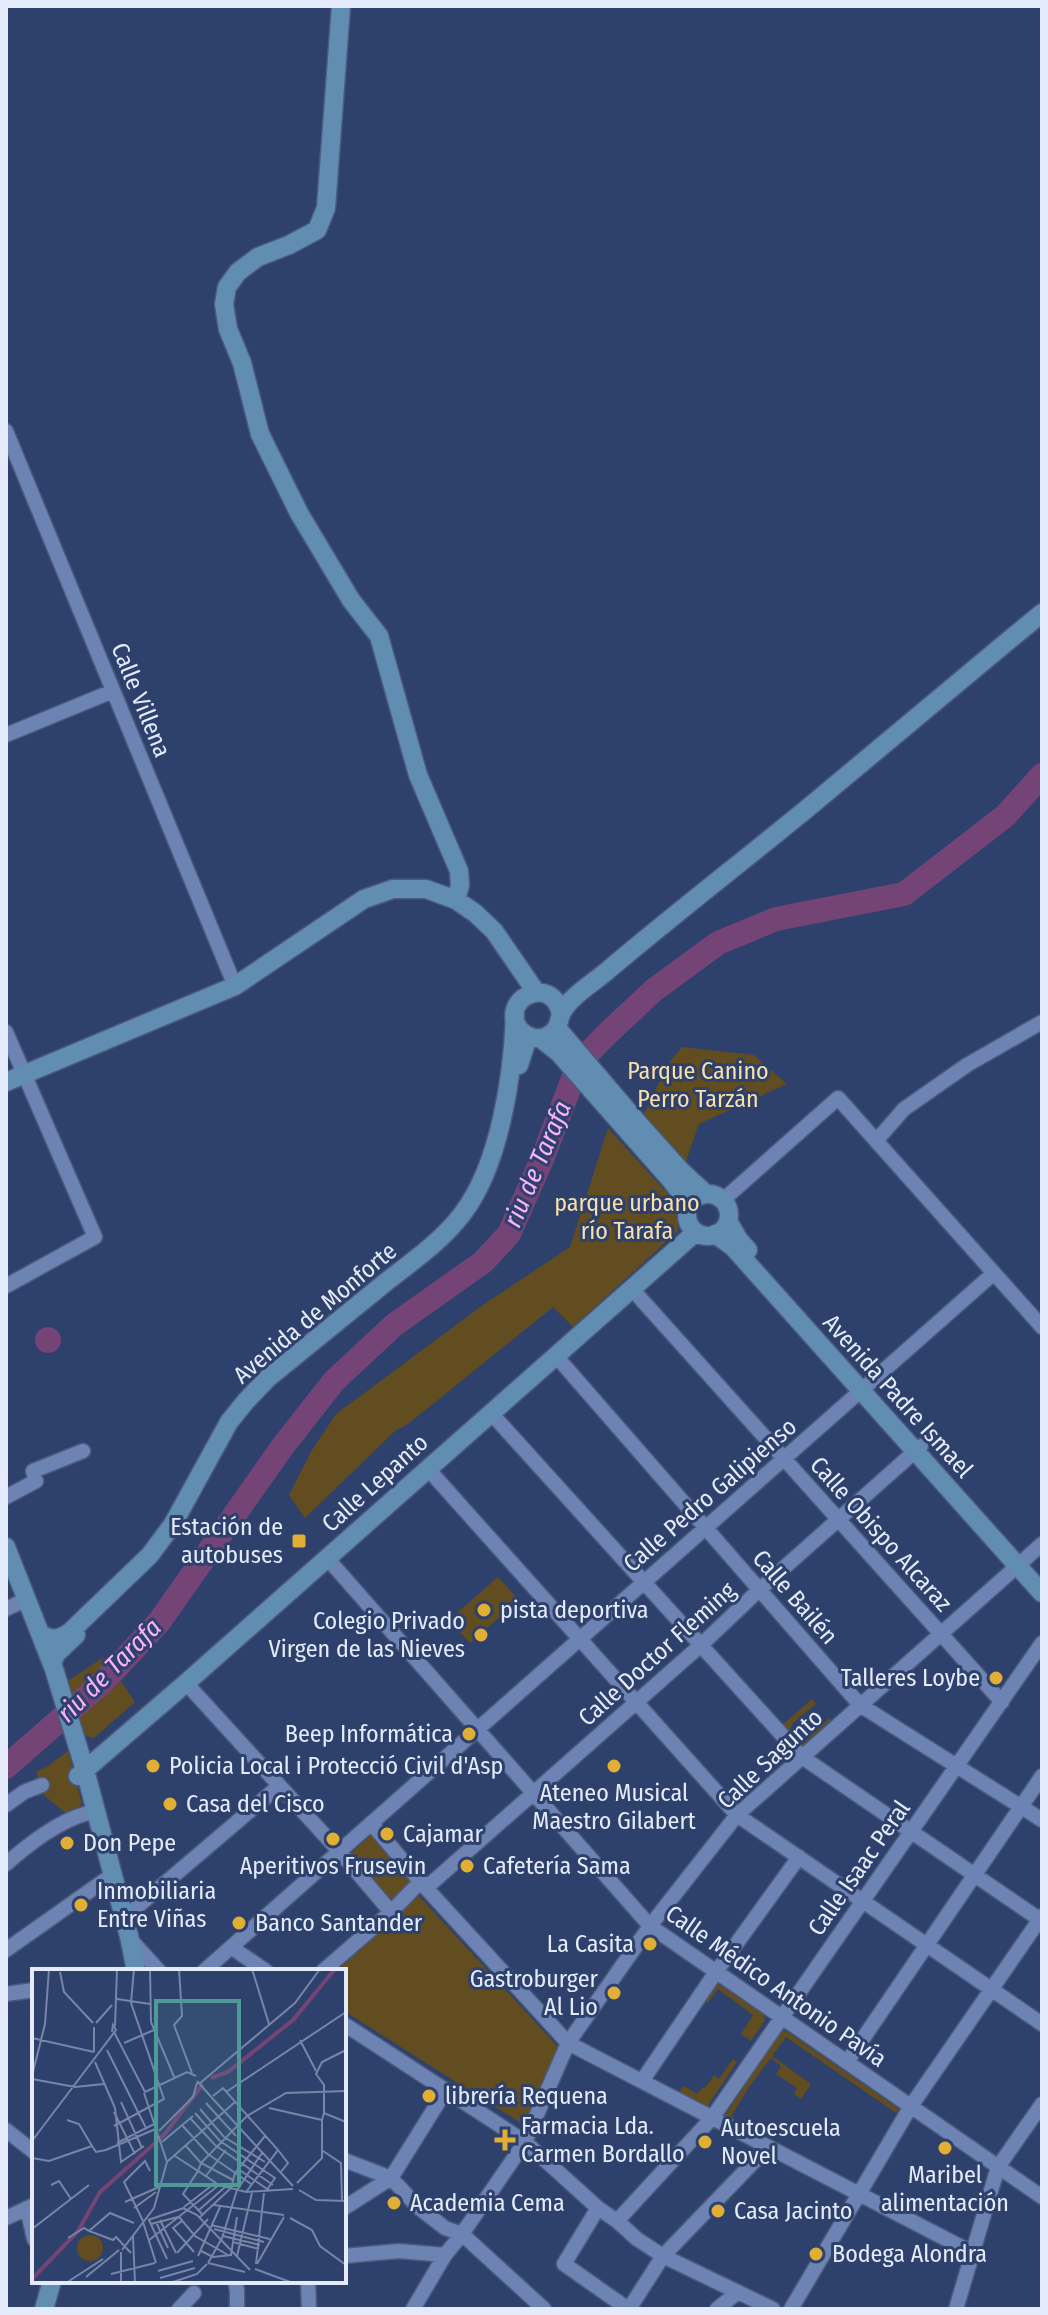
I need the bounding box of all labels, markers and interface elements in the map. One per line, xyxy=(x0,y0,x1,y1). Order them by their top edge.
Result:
street label: Calle Villena xyxy=(105,639,177,761)
park label: Parque Canino Perro Tarzán xyxy=(627,1057,769,1113)
water label: riu de Tarafa xyxy=(497,1097,578,1232)
park label: parque urbano río Tarafa xyxy=(554,1189,700,1245)
street label: Avenida de Monforte xyxy=(228,1237,402,1389)
street label: Avenida Padre Ismael xyxy=(817,1309,979,1483)
street label: Calle Pedro Galipienso xyxy=(618,1412,802,1578)
street label: Calle Lepanto xyxy=(316,1428,434,1538)
street label: Calle Obispo Alcaraz xyxy=(804,1451,958,1617)
place label: Estación de autobuses xyxy=(170,1513,283,1569)
marker: Estación de autobuses xyxy=(290,1532,308,1550)
street label: Calle Bailén xyxy=(747,1544,843,1650)
street label: Calle Doctor Fleming xyxy=(573,1576,742,1732)
place label: pista deportiva xyxy=(500,1596,649,1624)
marker: pista deportiva xyxy=(475,1601,493,1619)
place label: Colegio Privado Virgen de las Nieves xyxy=(269,1607,465,1663)
water label: riu de Tarafa xyxy=(51,1612,168,1729)
marker: Colegio Privado Virgen de las Nieves xyxy=(472,1626,490,1644)
place label: Talleres Loybe xyxy=(841,1664,980,1692)
marker: Talleres Loybe xyxy=(987,1669,1005,1687)
street label: Calle Sagunto xyxy=(712,1703,828,1815)
place label: Beep Informática xyxy=(285,1720,453,1748)
marker: Beep Informática xyxy=(460,1725,478,1743)
place label: Policia Local i Protecció Civil d'Asp xyxy=(169,1752,503,1780)
marker: Policia Local i Protecció Civil d'Asp xyxy=(144,1757,162,1775)
marker: Ateneo Musical Maestro Gilabert xyxy=(605,1757,623,1775)
place label: Ateneo Musical Maestro Gilabert xyxy=(532,1779,696,1835)
place label: Casa del Cisco xyxy=(186,1790,325,1818)
marker: Casa del Cisco xyxy=(161,1795,179,1813)
street label: Calle Isaac Peral xyxy=(802,1795,916,1941)
place label: Cajamar xyxy=(403,1820,483,1848)
marker: Cajamar xyxy=(378,1825,396,1843)
place label: Don Pepe xyxy=(83,1829,176,1857)
marker: Aperitivos Frusevin xyxy=(324,1830,342,1848)
marker: Don Pepe xyxy=(58,1834,76,1852)
place label: Aperitivos Frusevin xyxy=(240,1852,426,1880)
place label: Cafetería Sama xyxy=(483,1852,631,1880)
marker: Cafetería Sama xyxy=(458,1857,476,1875)
place label: Inmobiliaria Entre Viñas xyxy=(97,1877,216,1933)
marker: Inmobiliaria Entre Viñas xyxy=(72,1896,90,1914)
street label: Calle Médico Antonio Pavía xyxy=(660,1899,892,2073)
place label: Banco Santander xyxy=(255,1909,423,1937)
marker: Banco Santander xyxy=(230,1914,248,1932)
place label: La Casita xyxy=(547,1930,634,1958)
marker: La Casita xyxy=(641,1935,659,1953)
place label: Gastroburger Al Lio xyxy=(470,1965,599,2021)
inset map xyxy=(32,1969,346,2283)
marker: Gastroburger Al Lio xyxy=(605,1984,623,2002)
place label: librería Requena xyxy=(445,2082,608,2110)
marker: librería Requena xyxy=(420,2087,438,2105)
place label: Farmacia Lda. Carmen Bordallo xyxy=(521,2112,685,2168)
place label: Autoescuela Novel xyxy=(721,2114,841,2170)
marker: Farmacia Lda. Carmen Bordallo xyxy=(496,2131,514,2149)
marker: Autoescuela Novel xyxy=(696,2133,714,2151)
marker: Maribel alimentación xyxy=(936,2139,954,2157)
place label: Maribel alimentación xyxy=(881,2161,1009,2217)
place label: Academia Cema xyxy=(410,2189,565,2217)
marker: Academia Cema xyxy=(385,2194,403,2212)
place label: Casa Jacinto xyxy=(734,2197,852,2225)
marker: Casa Jacinto xyxy=(709,2202,727,2220)
place label: Bodega Alondra xyxy=(832,2240,987,2268)
marker: Bodega Alondra xyxy=(807,2245,825,2263)

